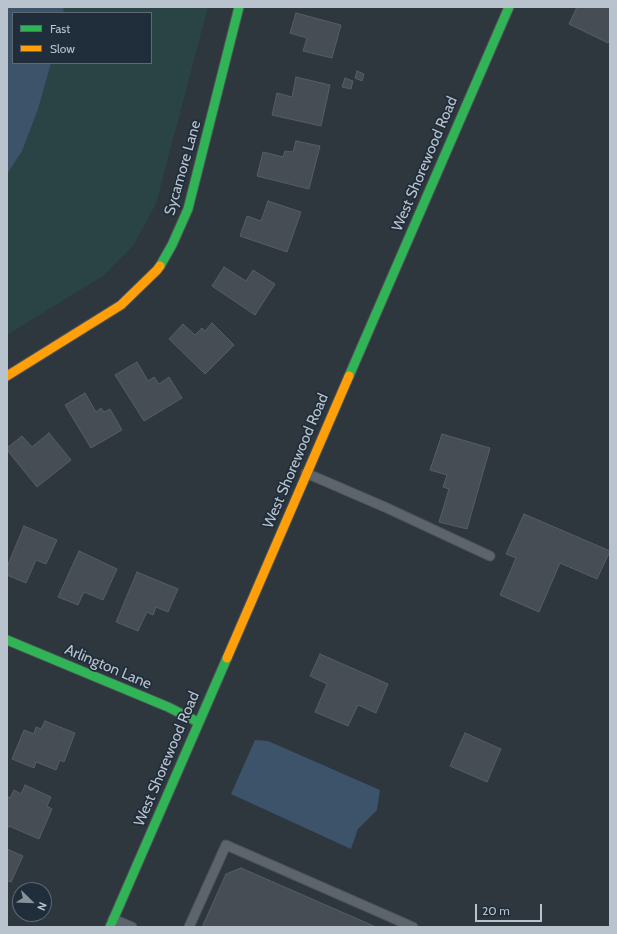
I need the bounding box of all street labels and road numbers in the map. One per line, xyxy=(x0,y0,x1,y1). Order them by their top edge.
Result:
street label: West Shorewood Road xyxy=(388,94,462,234)
street label: Sycamore Lane xyxy=(161,119,205,217)
street label: West Shorewood Road xyxy=(259,391,333,531)
street label: Arlington Lane xyxy=(62,641,154,693)
street label: West Shorewood Road xyxy=(130,689,204,829)

